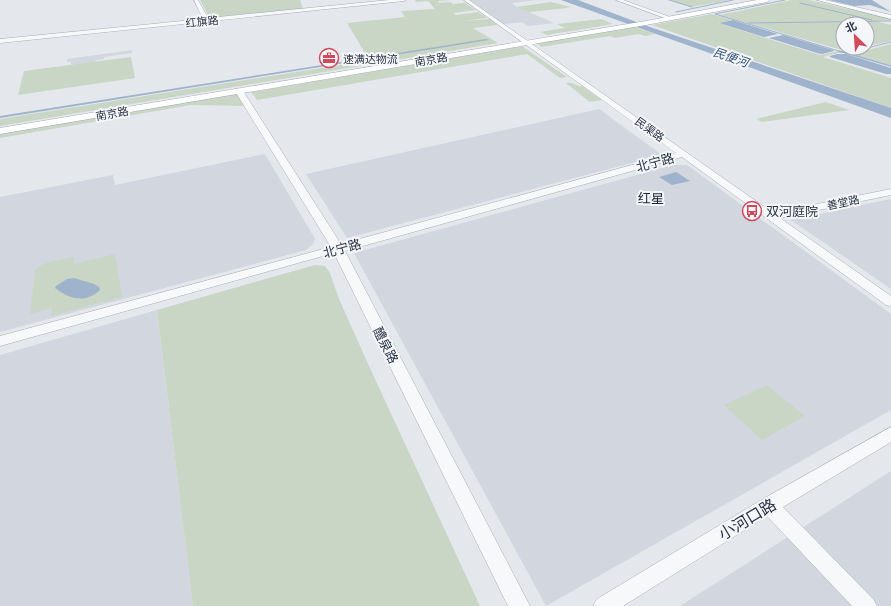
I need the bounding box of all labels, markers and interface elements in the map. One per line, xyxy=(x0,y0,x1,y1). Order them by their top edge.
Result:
street label: 红旗路 xyxy=(185,12,219,30)
north arrow xyxy=(835,16,875,56)
text: 北 xyxy=(842,17,859,36)
water label: 民便河 xyxy=(711,43,753,72)
office icon: 速满达物流 xyxy=(318,47,340,69)
street label: 南京路 xyxy=(413,49,449,69)
place label: 速满达物流 xyxy=(343,51,398,66)
street label: 南京路 xyxy=(94,103,130,123)
street label: 民渠路 xyxy=(632,113,668,145)
street label: 北宁路 xyxy=(634,148,676,176)
district label: 红星 xyxy=(638,189,664,207)
street label: 善堂路 xyxy=(825,191,861,213)
bus stop icon: 双河庭院 xyxy=(741,200,763,222)
place label: 双河庭院 xyxy=(766,202,818,220)
street label: 北宁路 xyxy=(321,234,363,262)
street label: 醴泉路 xyxy=(369,324,403,366)
street label: 小河口路 xyxy=(714,493,780,545)

